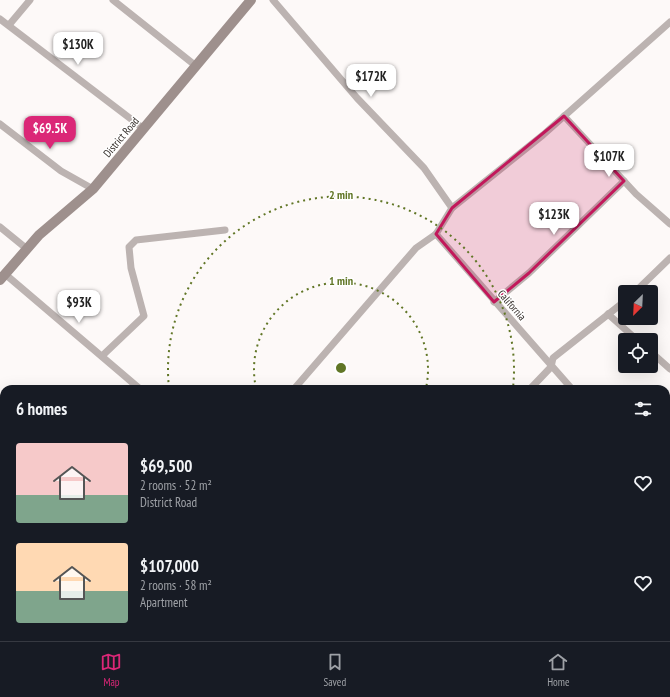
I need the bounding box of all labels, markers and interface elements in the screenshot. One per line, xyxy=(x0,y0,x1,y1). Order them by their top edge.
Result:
pin: $130K xyxy=(50,32,106,66)
text: $130K xyxy=(62,36,94,53)
pin: $172K xyxy=(343,64,399,98)
text: $172K xyxy=(355,68,387,85)
street label: District Road xyxy=(100,114,142,160)
pin: $69.5K xyxy=(17,116,83,150)
text: $69.5K xyxy=(33,120,67,137)
pin: $107K xyxy=(581,144,637,178)
text: $107K xyxy=(593,148,625,165)
text: 2 min xyxy=(329,187,353,202)
pin: $123K xyxy=(526,202,582,236)
text: $123K xyxy=(538,206,570,223)
text: 1 min xyxy=(329,273,353,288)
north arrow xyxy=(618,285,658,325)
map controls xyxy=(618,285,658,373)
street label: California xyxy=(495,287,529,323)
pin: $93K xyxy=(55,290,103,324)
text: $93K xyxy=(66,294,92,311)
button: locate xyxy=(618,333,658,373)
centre of rings xyxy=(334,361,348,375)
text: 6 homes xyxy=(16,398,67,420)
icon: filters xyxy=(632,398,654,420)
text: $69,500 xyxy=(140,455,192,477)
icon: home xyxy=(48,459,96,507)
icon: heart xyxy=(632,472,654,494)
text: 2 rooms · 52 m² xyxy=(140,477,212,494)
text: District Road xyxy=(140,494,197,511)
text: $107,000 xyxy=(140,555,199,577)
icon: home xyxy=(48,559,96,607)
icon: heart xyxy=(632,572,654,594)
text: 2 rooms · 58 m² xyxy=(140,577,212,594)
text: Apartment xyxy=(140,594,188,611)
tab: Map xyxy=(100,651,122,689)
tab: Saved xyxy=(323,651,346,689)
tab: Home xyxy=(547,651,570,689)

